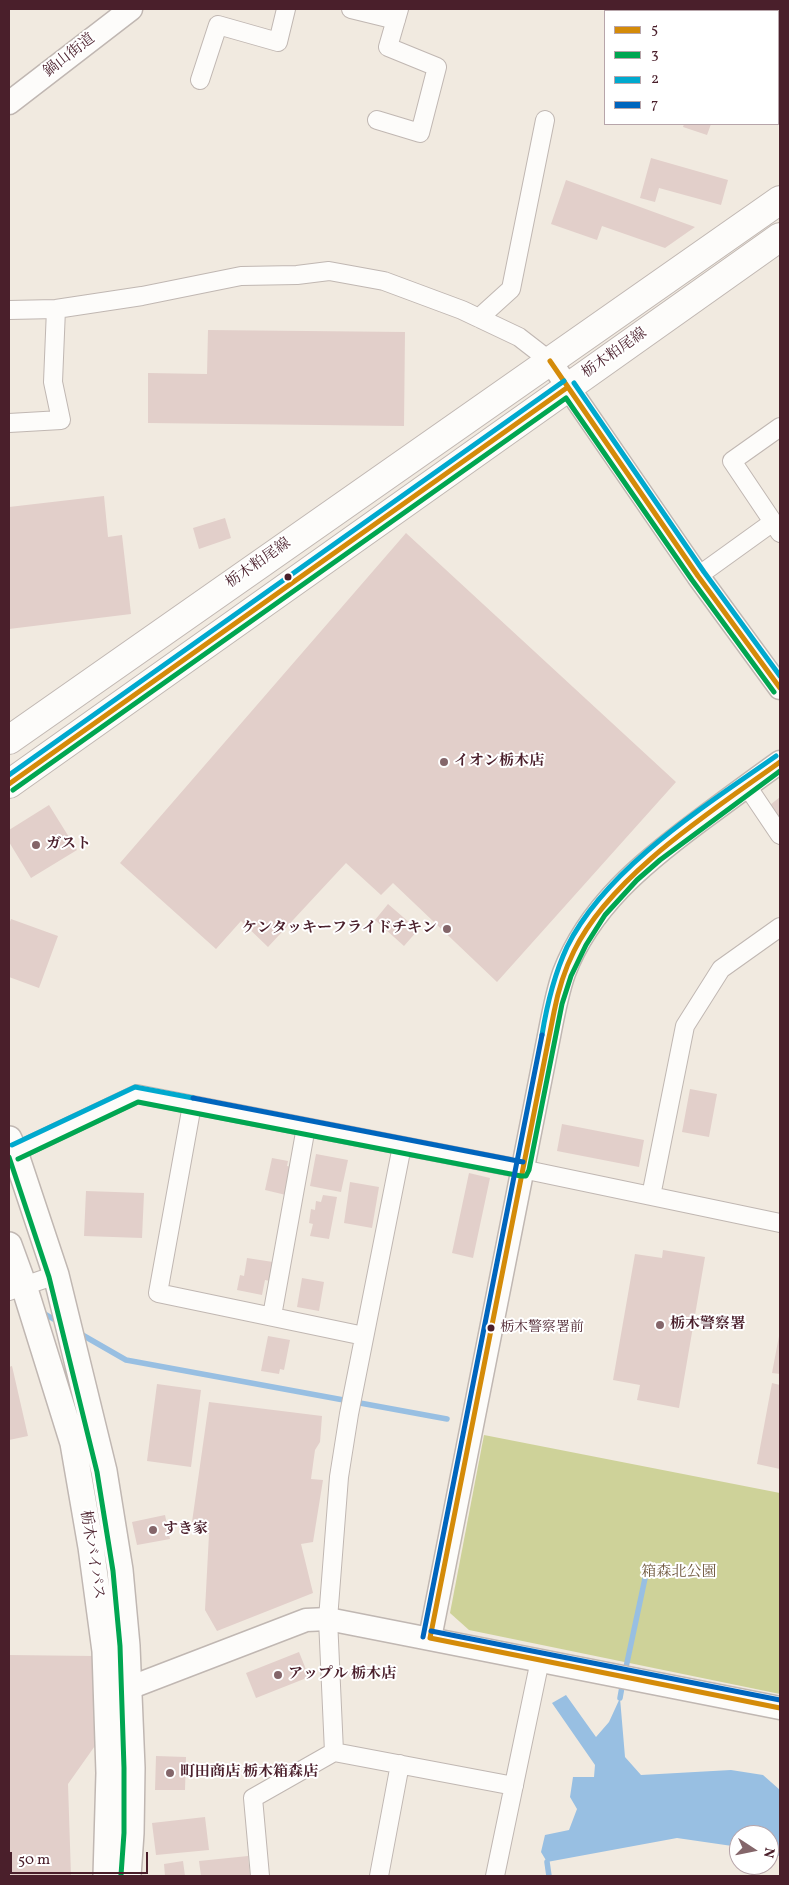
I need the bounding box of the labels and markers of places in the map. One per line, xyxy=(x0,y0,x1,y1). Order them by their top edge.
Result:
unlabelled marker xyxy=(283,572,293,582)
place label: イオン栃木店 xyxy=(454,753,544,771)
marker: イオン栃木店 xyxy=(438,756,450,768)
place label: ガスト xyxy=(46,836,91,854)
marker: ガスト xyxy=(30,839,42,851)
place label: ケンタッキーフライドチキン xyxy=(242,920,437,938)
marker: ケンタッキーフライドチキン xyxy=(441,923,453,935)
place label: 栃木警察署 xyxy=(670,1316,745,1334)
marker: 栃木警察署 xyxy=(654,1319,666,1331)
place label: 栃木警察署前 xyxy=(500,1320,584,1336)
marker: 栃木警察署前 xyxy=(486,1323,496,1333)
place label: すき家 xyxy=(163,1521,208,1539)
marker: すき家 xyxy=(147,1524,159,1536)
place label: アップル 栃木店 xyxy=(288,1666,396,1684)
marker: アップル 栃木店 xyxy=(272,1669,284,1681)
place label: 町田商店 栃木箱森店 xyxy=(180,1764,318,1782)
marker: 町田商店 栃木箱森店 xyxy=(164,1767,176,1779)

